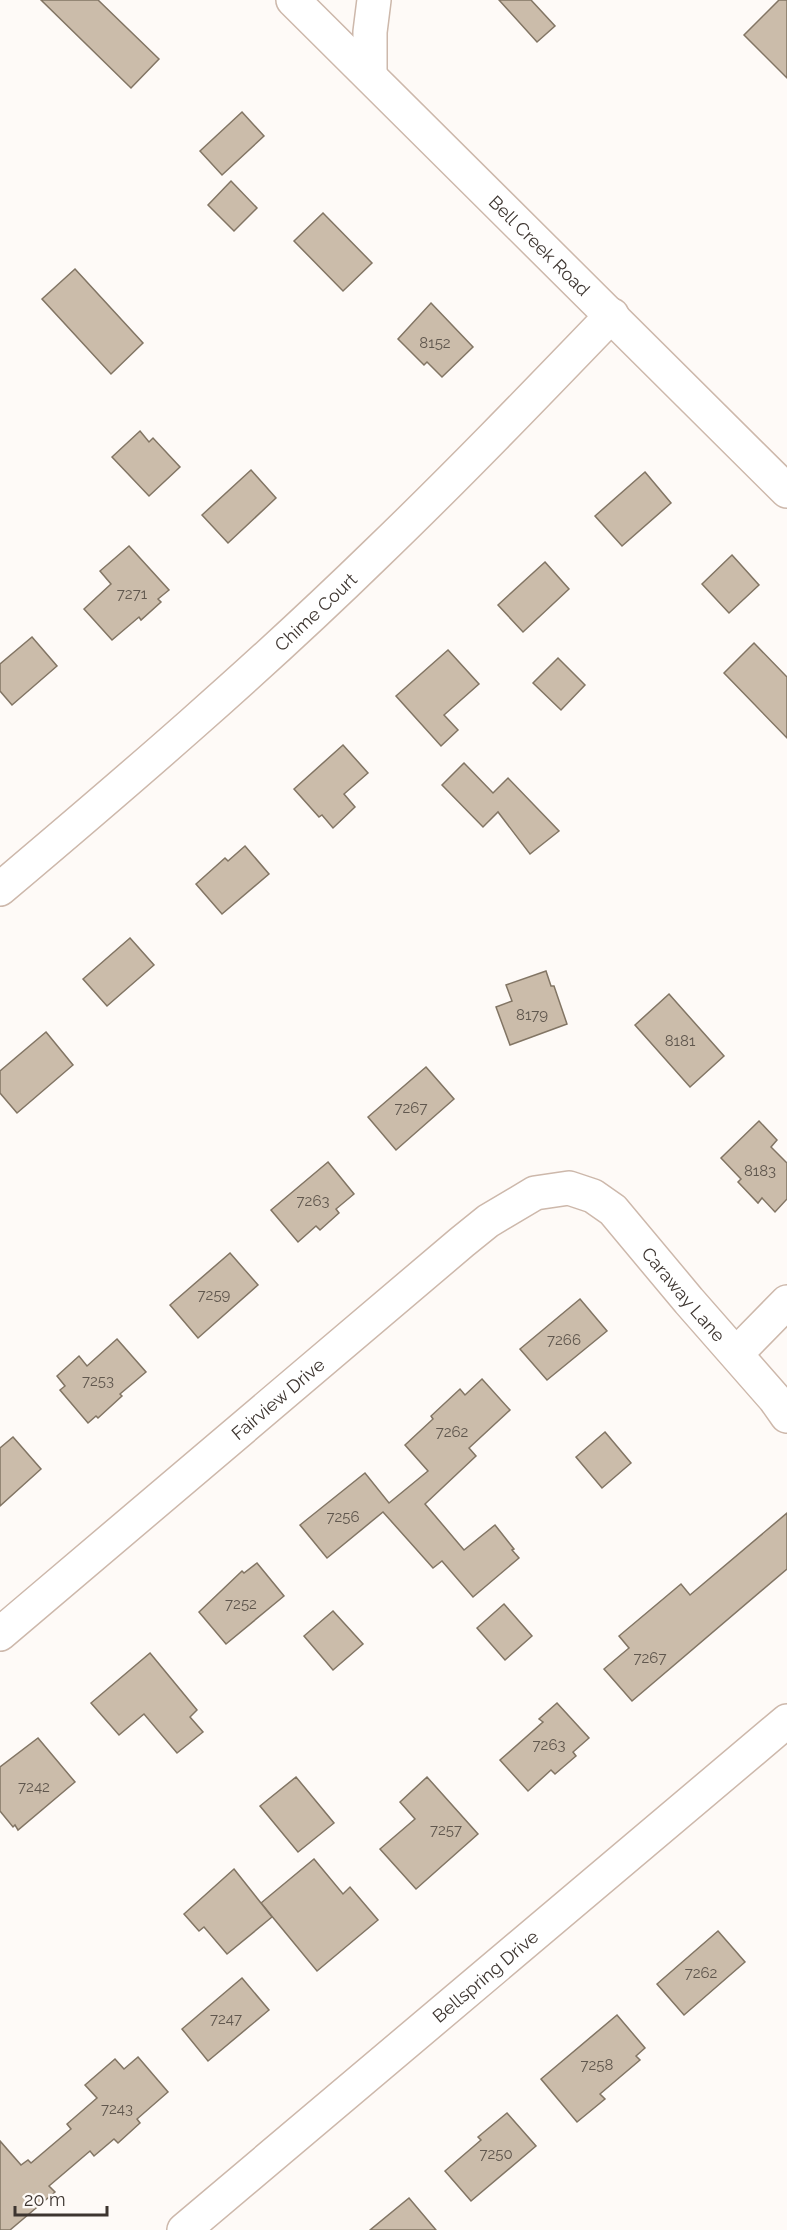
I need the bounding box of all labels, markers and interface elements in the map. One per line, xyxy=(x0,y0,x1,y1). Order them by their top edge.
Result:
street label: Bell Creek Road xyxy=(485,191,595,300)
house number: 8152 xyxy=(419,334,451,352)
street label: Chime Court xyxy=(270,568,361,655)
house number: 7271 xyxy=(117,585,148,603)
house number: 8179 xyxy=(516,1006,548,1024)
house number: 8181 xyxy=(665,1032,696,1050)
house number: 7267 xyxy=(395,1099,427,1117)
house number: 8183 xyxy=(744,1162,776,1180)
house number: 7263 xyxy=(297,1192,329,1210)
street label: Caraway Lane xyxy=(638,1243,730,1346)
house number: 7259 xyxy=(198,1286,231,1304)
house number: 7266 xyxy=(547,1331,581,1349)
street label: Fairview Drive xyxy=(227,1353,329,1444)
house number: 7253 xyxy=(82,1372,114,1390)
house number: 7262 xyxy=(436,1423,469,1441)
house number: 7256 xyxy=(326,1508,360,1526)
house number: 7252 xyxy=(225,1595,257,1613)
house number: 7267 xyxy=(634,1649,666,1667)
house number: 7263 xyxy=(533,1736,565,1754)
house number: 7242 xyxy=(18,1778,50,1796)
house number: 7257 xyxy=(430,1821,462,1839)
street label: Bellspring Drive xyxy=(428,1925,542,2026)
house number: 7262 xyxy=(685,1964,718,1982)
house number: 7247 xyxy=(210,2010,242,2028)
house number: 7258 xyxy=(581,2056,614,2074)
house number: 7243 xyxy=(101,2100,133,2118)
house number: 7250 xyxy=(479,2145,513,2163)
scale bar xyxy=(15,2179,106,2217)
text: 20 m xyxy=(24,2189,66,2210)

